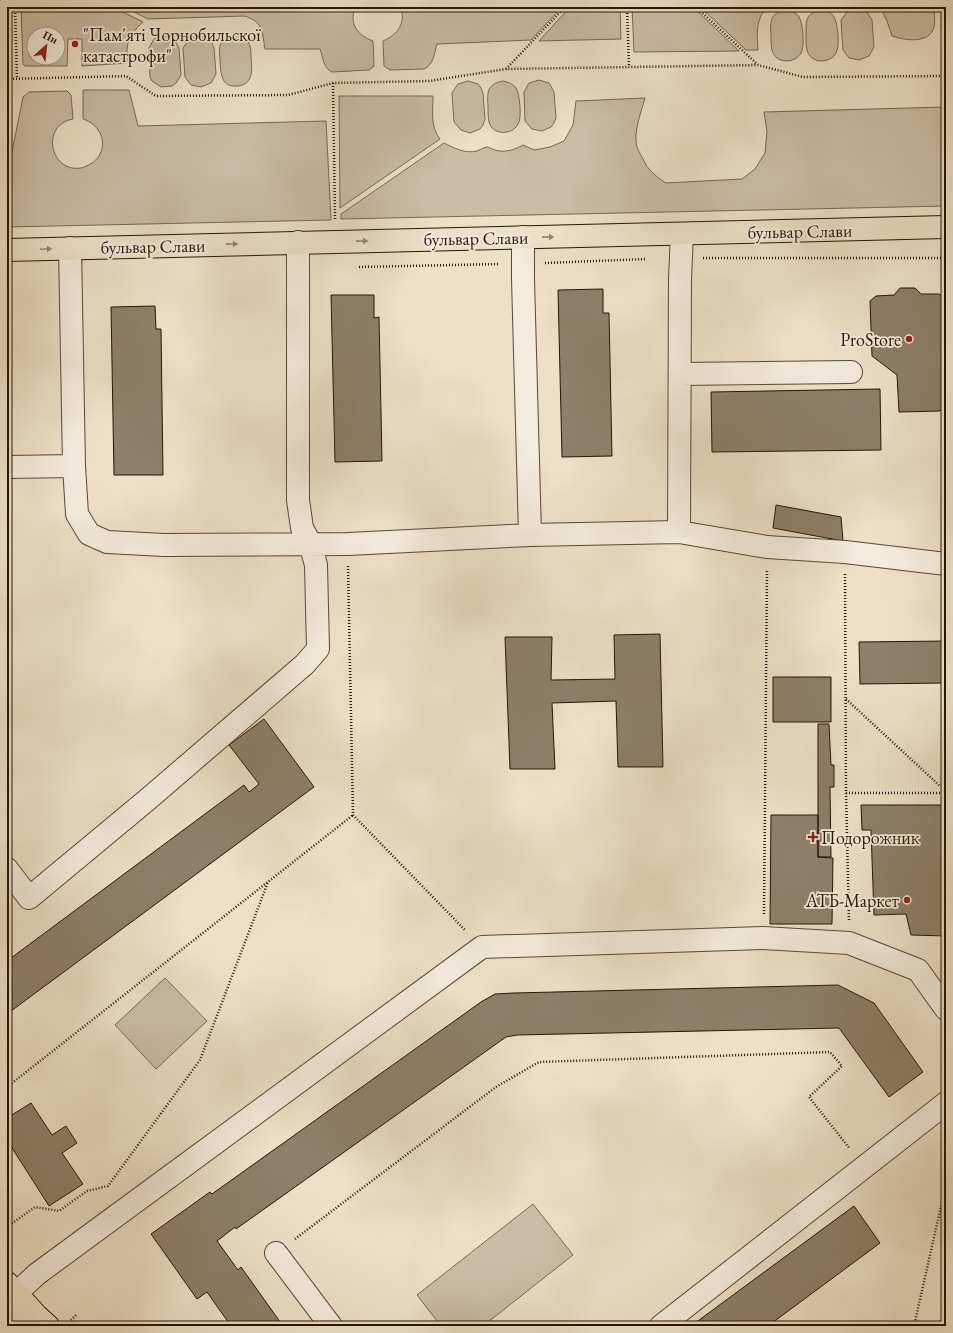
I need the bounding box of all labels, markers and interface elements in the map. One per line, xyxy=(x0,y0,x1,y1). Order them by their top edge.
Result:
place label: "Пам'яті Чорнобильскої катастрофи" xyxy=(83,23,261,67)
north arrow xyxy=(26,26,66,66)
text: Пн xyxy=(41,27,61,47)
marker: "Пам'яті Чорнобильскої катастрофи" xyxy=(70,39,80,49)
street label: бульвар Слави xyxy=(747,219,853,243)
street label: бульвар Слави xyxy=(423,226,529,250)
street label: бульвар Слави xyxy=(100,234,206,258)
one-way arrow xyxy=(542,234,555,240)
one-way arrow xyxy=(356,238,369,244)
one-way arrow xyxy=(226,241,239,247)
one-way arrow xyxy=(40,245,52,252)
place label: ProStore xyxy=(840,328,901,351)
marker: ProStore xyxy=(904,334,914,344)
place label: Подорожник xyxy=(821,826,920,849)
marker: Подорожник xyxy=(808,832,818,842)
place label: АТБ-Маркет xyxy=(805,889,900,912)
marker: АТБ-Маркет xyxy=(902,895,912,905)

